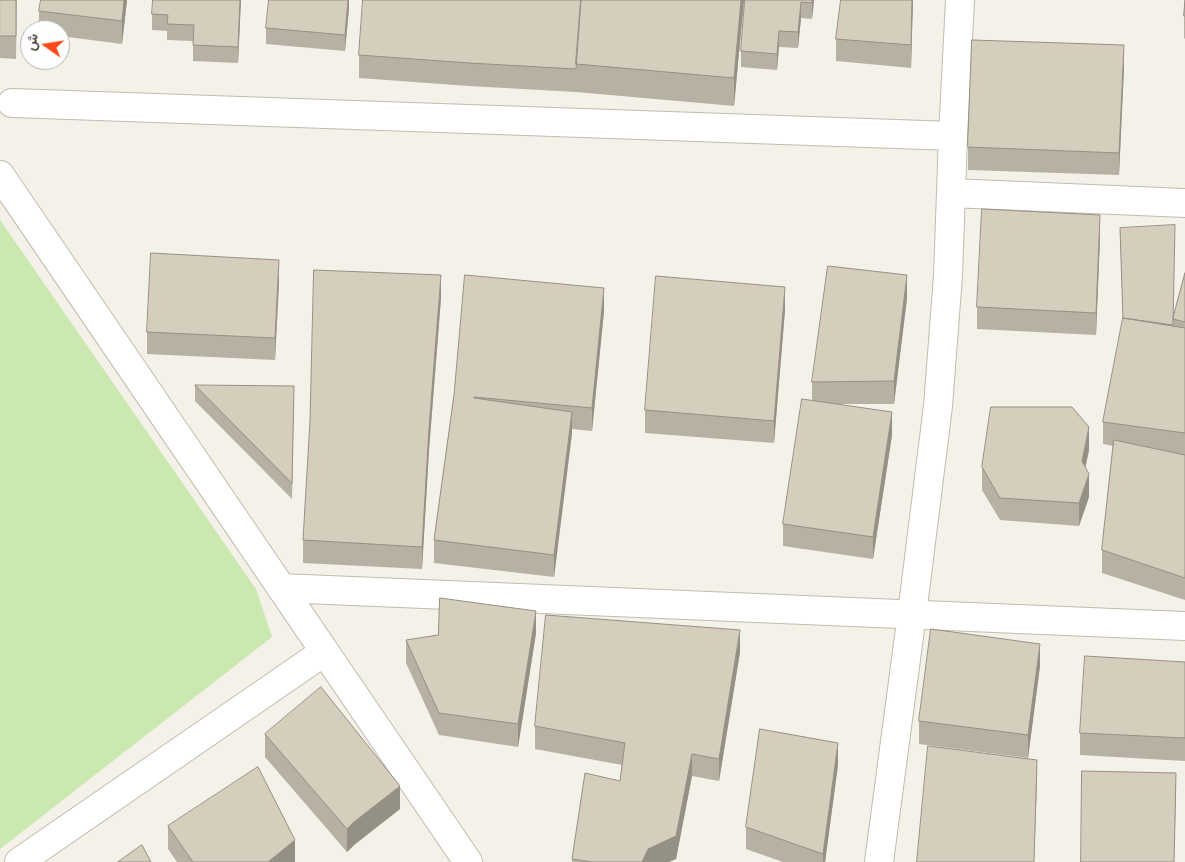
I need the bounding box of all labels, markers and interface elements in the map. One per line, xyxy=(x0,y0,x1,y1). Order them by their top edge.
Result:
north arrow xyxy=(20,20,70,70)
text: ش xyxy=(21,32,42,52)

